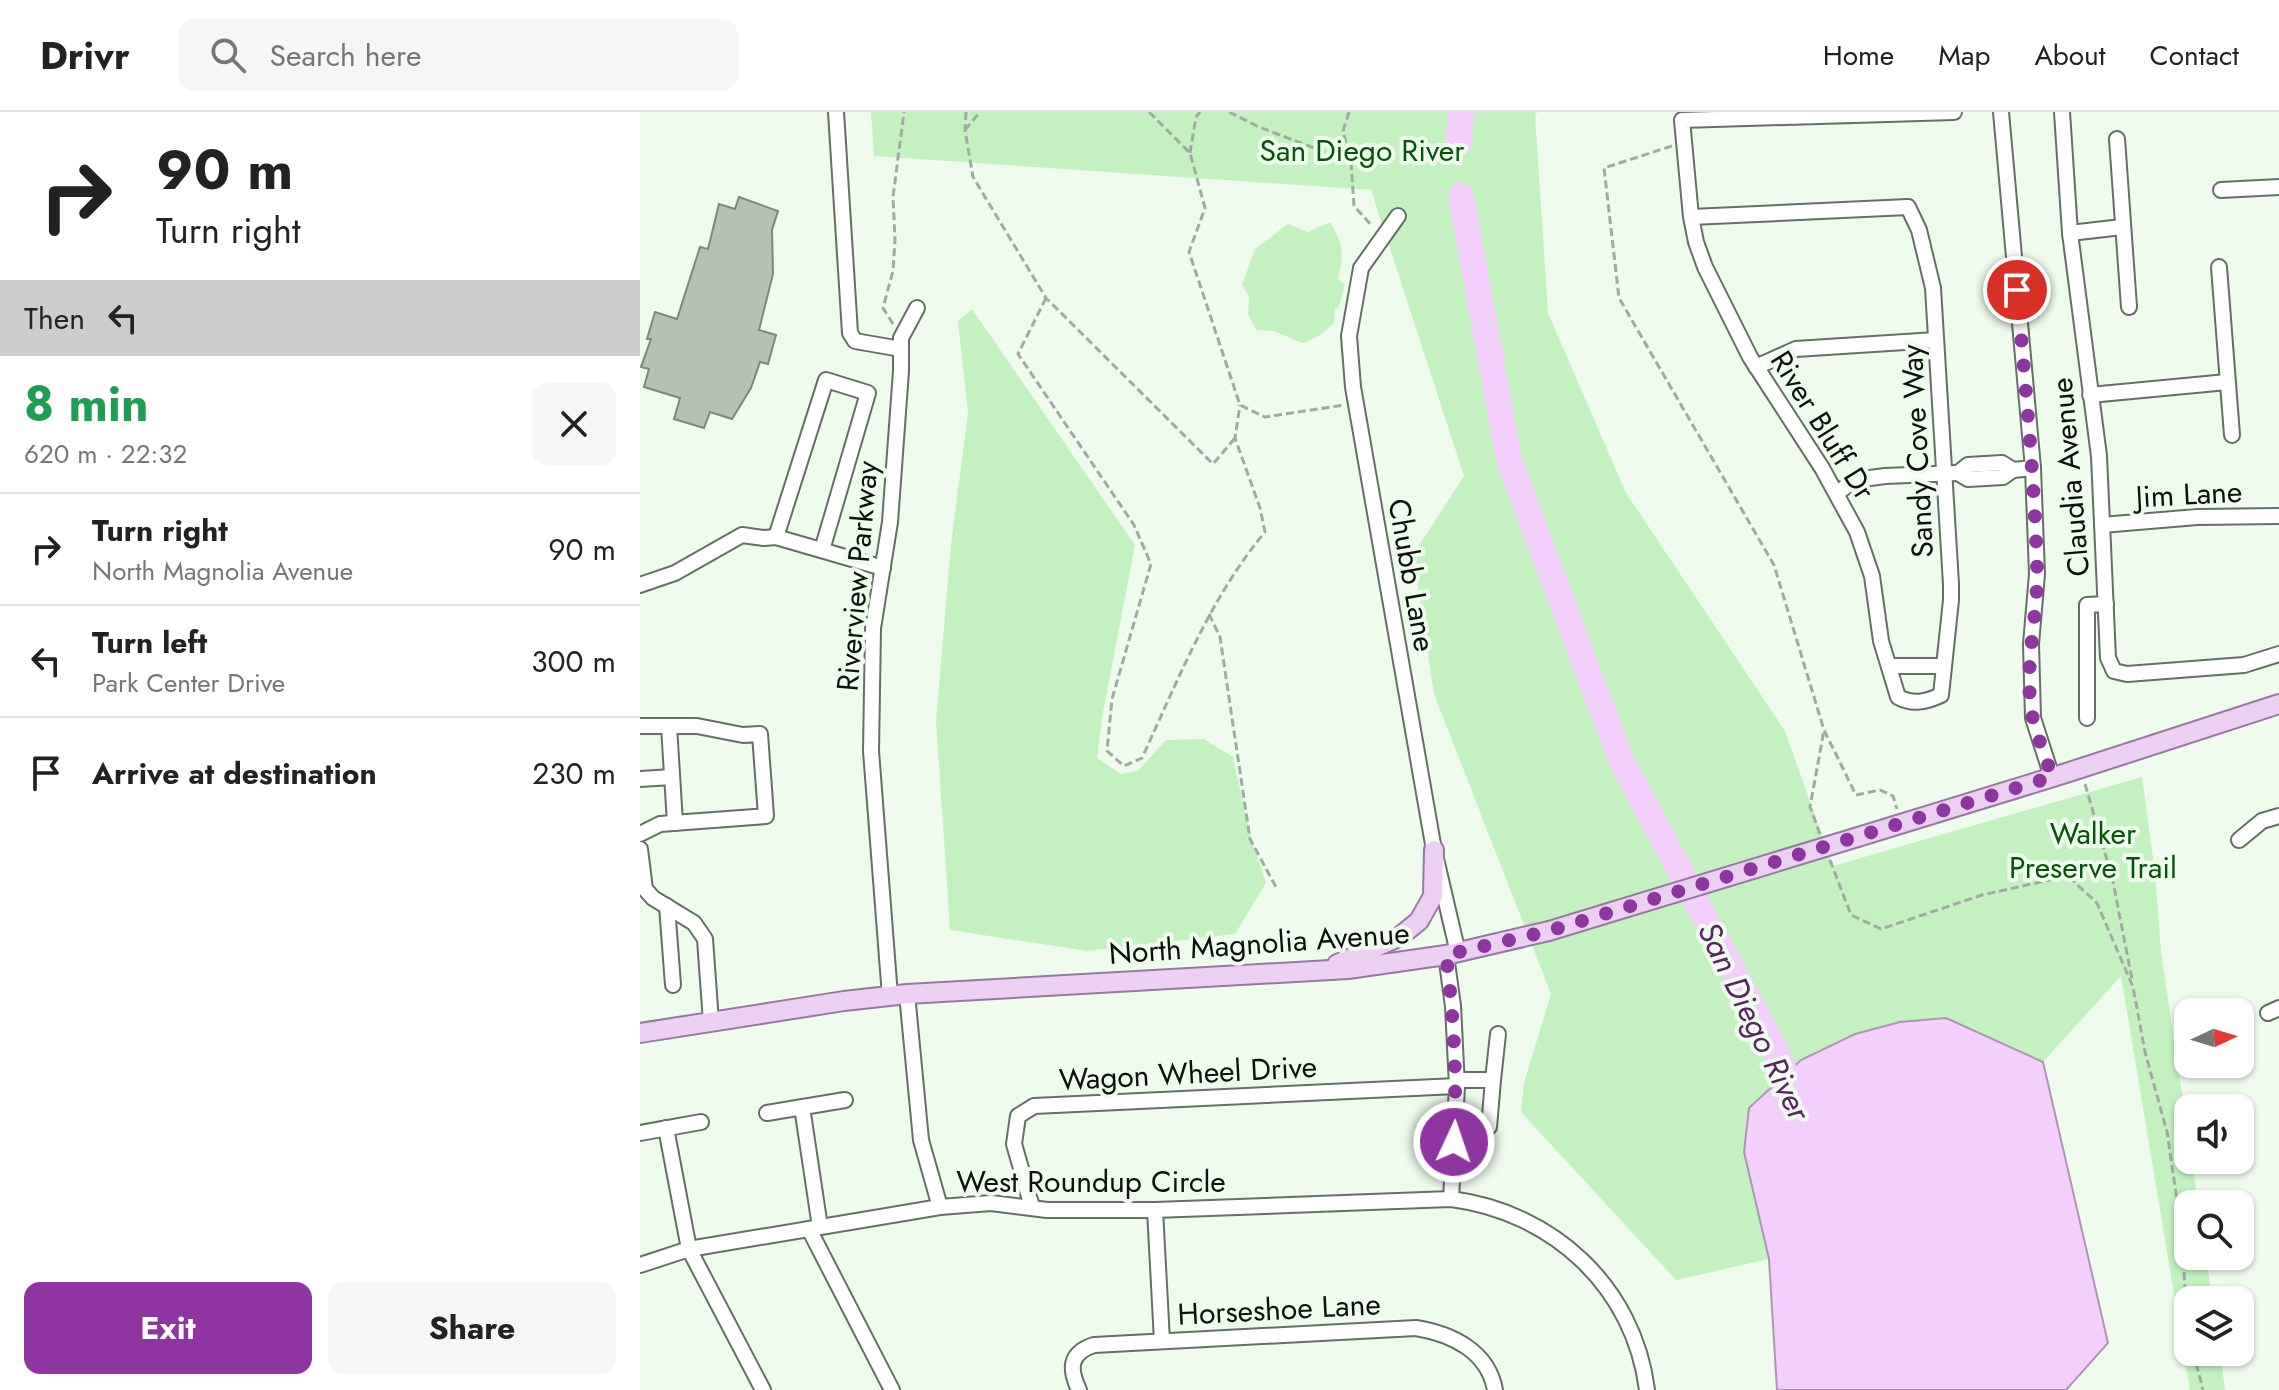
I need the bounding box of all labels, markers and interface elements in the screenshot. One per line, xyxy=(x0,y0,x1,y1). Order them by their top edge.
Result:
search box xyxy=(178,19,738,91)
text: Drivr xyxy=(40,28,130,83)
icon: search xyxy=(206,33,250,77)
text: Search here xyxy=(270,34,421,77)
text: Home xyxy=(1823,35,1894,76)
text: Map xyxy=(1938,35,1990,76)
text: About xyxy=(2034,35,2106,76)
text: Contact xyxy=(2150,35,2239,76)
text: 90 m xyxy=(156,129,293,210)
park label: San Diego River xyxy=(1260,129,1465,172)
icon: right xyxy=(24,144,128,248)
text: Turn right xyxy=(156,204,301,256)
pin xyxy=(1983,256,2051,324)
icon: arrive xyxy=(1995,268,2039,312)
icon: left xyxy=(101,296,145,340)
text: Then xyxy=(24,297,85,340)
street label: River Bluff Dr xyxy=(1760,342,1886,508)
street label: Sandy Cove Way xyxy=(1890,342,1944,559)
text: 8 min xyxy=(24,370,149,439)
street label: Claudia Avenue xyxy=(2040,376,2100,578)
button: close xyxy=(532,382,616,466)
text: 620 m · 22:32 xyxy=(24,435,187,473)
street label: Riverview Parkway xyxy=(826,458,889,693)
street label: Jim Lane xyxy=(2131,470,2243,518)
street label: Chubb Lane xyxy=(1377,495,1447,655)
text: Turn right xyxy=(92,509,228,552)
icon: right xyxy=(24,527,68,571)
text: 90 m xyxy=(548,528,616,571)
text: North Magnolia Avenue xyxy=(92,552,353,590)
text: Turn left xyxy=(92,621,207,664)
icon: left xyxy=(24,639,68,683)
text: 300 m xyxy=(531,640,616,683)
text: Park Center Drive xyxy=(92,664,285,702)
icon: arrive xyxy=(24,751,68,795)
text: Arrive at destination xyxy=(92,752,377,795)
text: 230 m xyxy=(532,752,616,795)
park label: Walker Preserve Trail xyxy=(2009,812,2177,889)
street label: North Magnolia Avenue xyxy=(1107,911,1411,975)
water label: San Diego River xyxy=(1686,914,1823,1130)
north arrow xyxy=(2174,998,2254,1078)
map controls xyxy=(2174,998,2254,1366)
street label: Wagon Wheel Drive xyxy=(1058,1045,1318,1101)
button: sound xyxy=(2174,1094,2254,1174)
position arrow xyxy=(1412,1100,1496,1184)
street label: West Roundup Circle xyxy=(956,1160,1226,1203)
button: search xyxy=(2174,1190,2254,1270)
button: Exit xyxy=(24,1282,312,1374)
button: Share xyxy=(328,1282,616,1374)
street label: Horseshoe Lane xyxy=(1176,1282,1382,1336)
button: layers xyxy=(2174,1286,2254,1366)

